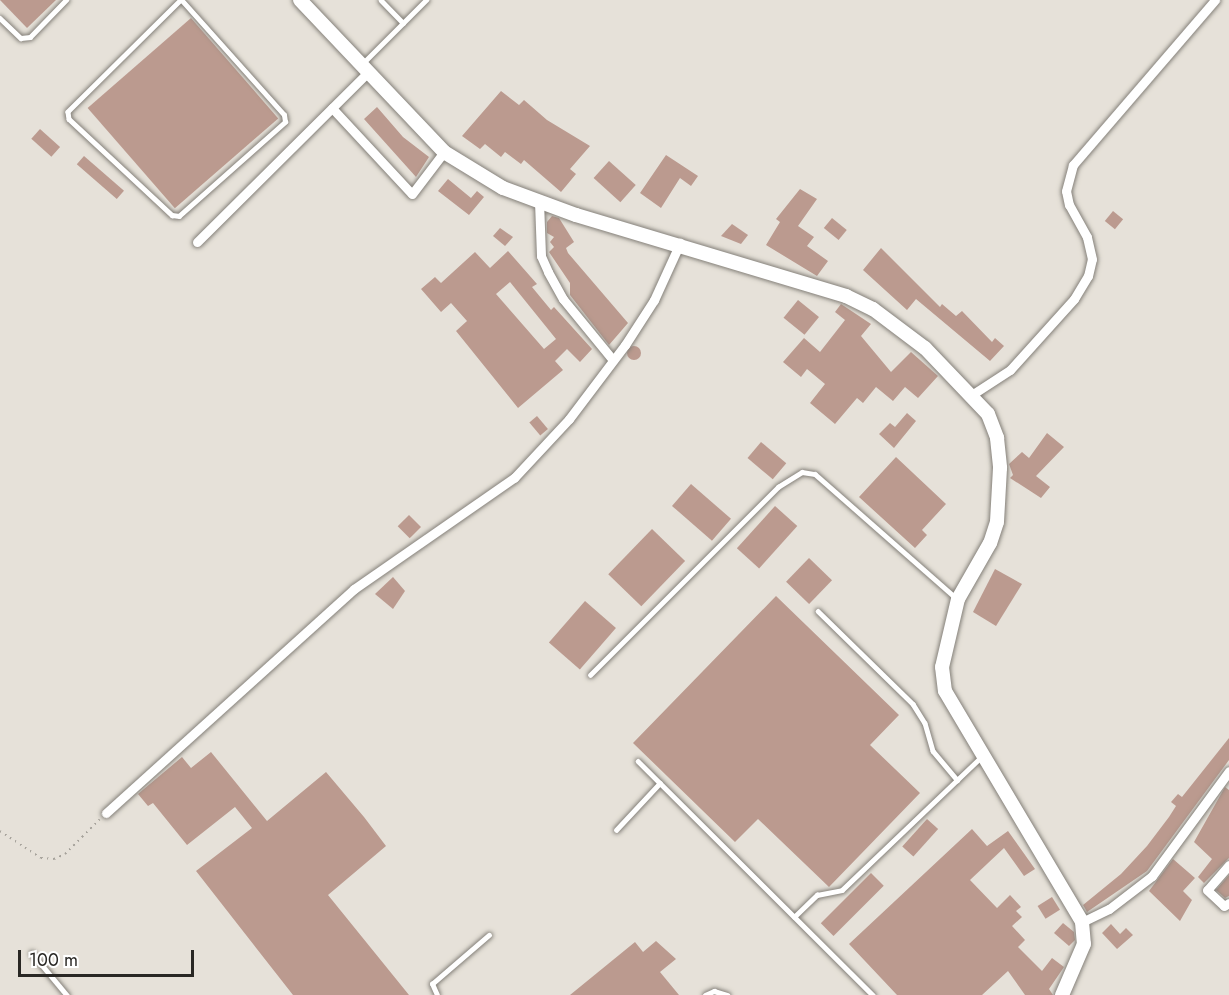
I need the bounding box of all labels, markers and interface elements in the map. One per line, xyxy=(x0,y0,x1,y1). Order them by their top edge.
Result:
scale bar xyxy=(21,938,196,976)
text: 100 m xyxy=(29,947,78,973)

